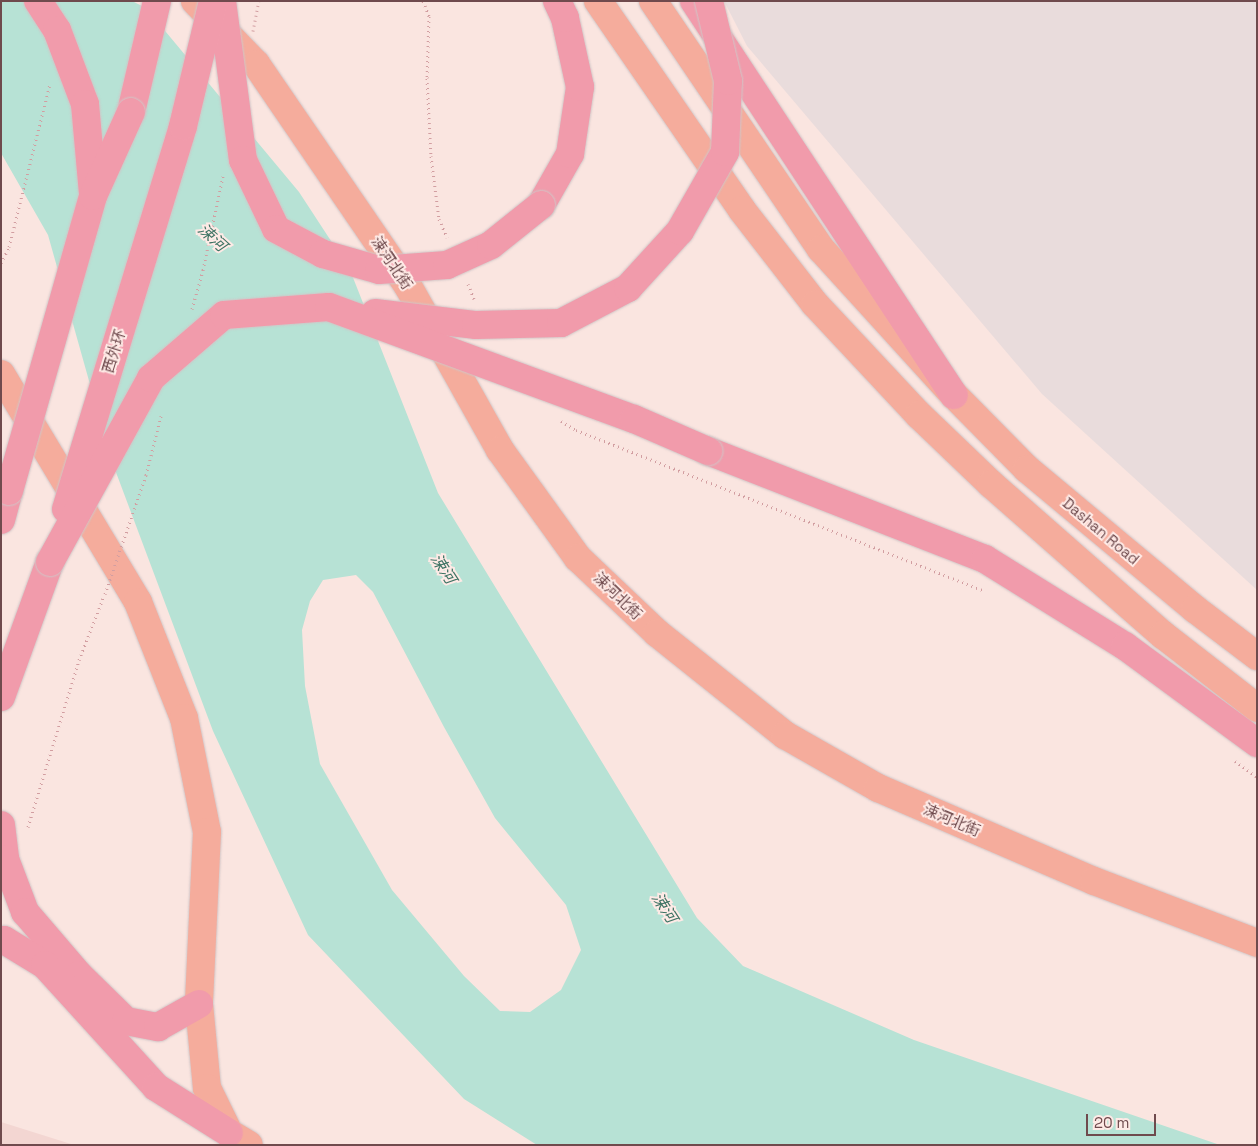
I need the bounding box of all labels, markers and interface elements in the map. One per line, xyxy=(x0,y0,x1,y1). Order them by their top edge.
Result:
water label: 涑河 xyxy=(194,220,230,256)
street label: 涑河北街 xyxy=(368,233,416,293)
street label: 西外环 xyxy=(99,327,129,375)
street label: Dashan Road xyxy=(1059,494,1143,568)
water label: 涑河 xyxy=(426,550,460,588)
street label: 涑河北街 xyxy=(590,569,646,623)
street label: 涑河北街 xyxy=(921,800,983,840)
water label: 涑河 xyxy=(647,889,681,927)
scale bar xyxy=(1088,1104,1158,1136)
text: 20 m xyxy=(1094,1113,1129,1132)

